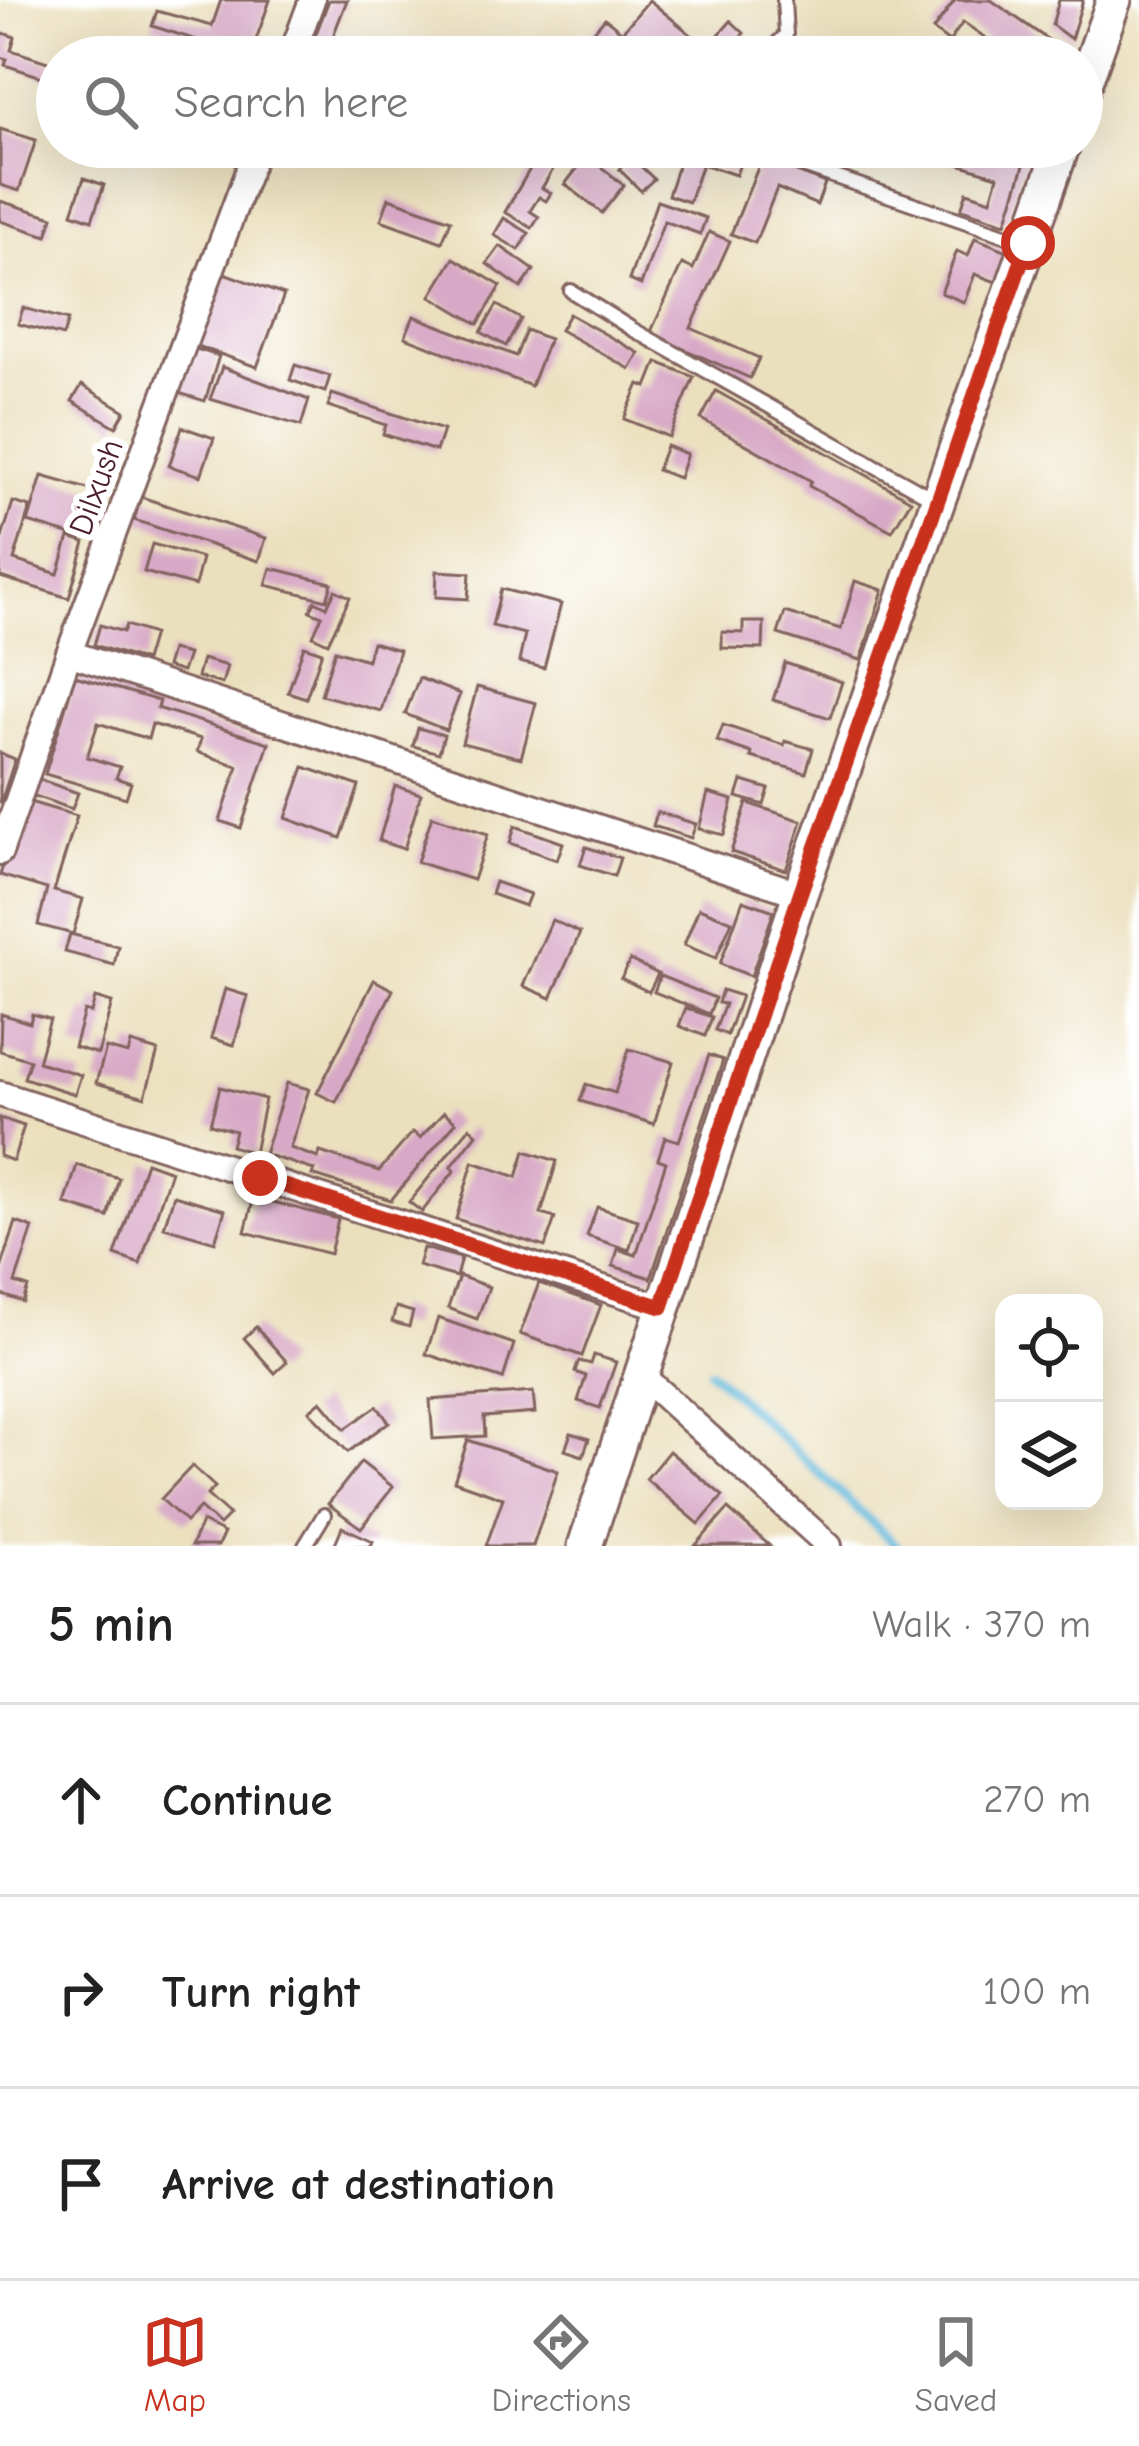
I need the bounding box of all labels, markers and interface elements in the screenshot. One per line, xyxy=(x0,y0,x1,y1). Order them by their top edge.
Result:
search box xyxy=(36,36,1103,168)
icon: search xyxy=(78,69,144,135)
text: Search here xyxy=(174,76,408,128)
route start xyxy=(1001,216,1055,270)
street label: Dilxush xyxy=(61,434,131,540)
route end xyxy=(233,1151,287,1205)
map controls xyxy=(995,1294,1103,1510)
button: locate xyxy=(995,1294,1103,1402)
button: layers xyxy=(995,1402,1103,1510)
text: 5 min xyxy=(48,1595,174,1654)
text: Walk · 370 m xyxy=(872,1602,1091,1647)
icon: ahead xyxy=(48,1767,114,1833)
text: Continue xyxy=(162,1774,332,1826)
text: 270 m xyxy=(983,1777,1091,1822)
icon: right xyxy=(48,1959,114,2025)
text: Turn right xyxy=(162,1966,360,2018)
text: 100 m xyxy=(983,1969,1091,2014)
icon: arrive xyxy=(48,2151,114,2217)
text: Arrive at destination xyxy=(162,2158,555,2210)
tab: Map xyxy=(142,2309,208,2419)
tab: Directions xyxy=(492,2309,631,2419)
tab: Saved xyxy=(915,2309,997,2419)

